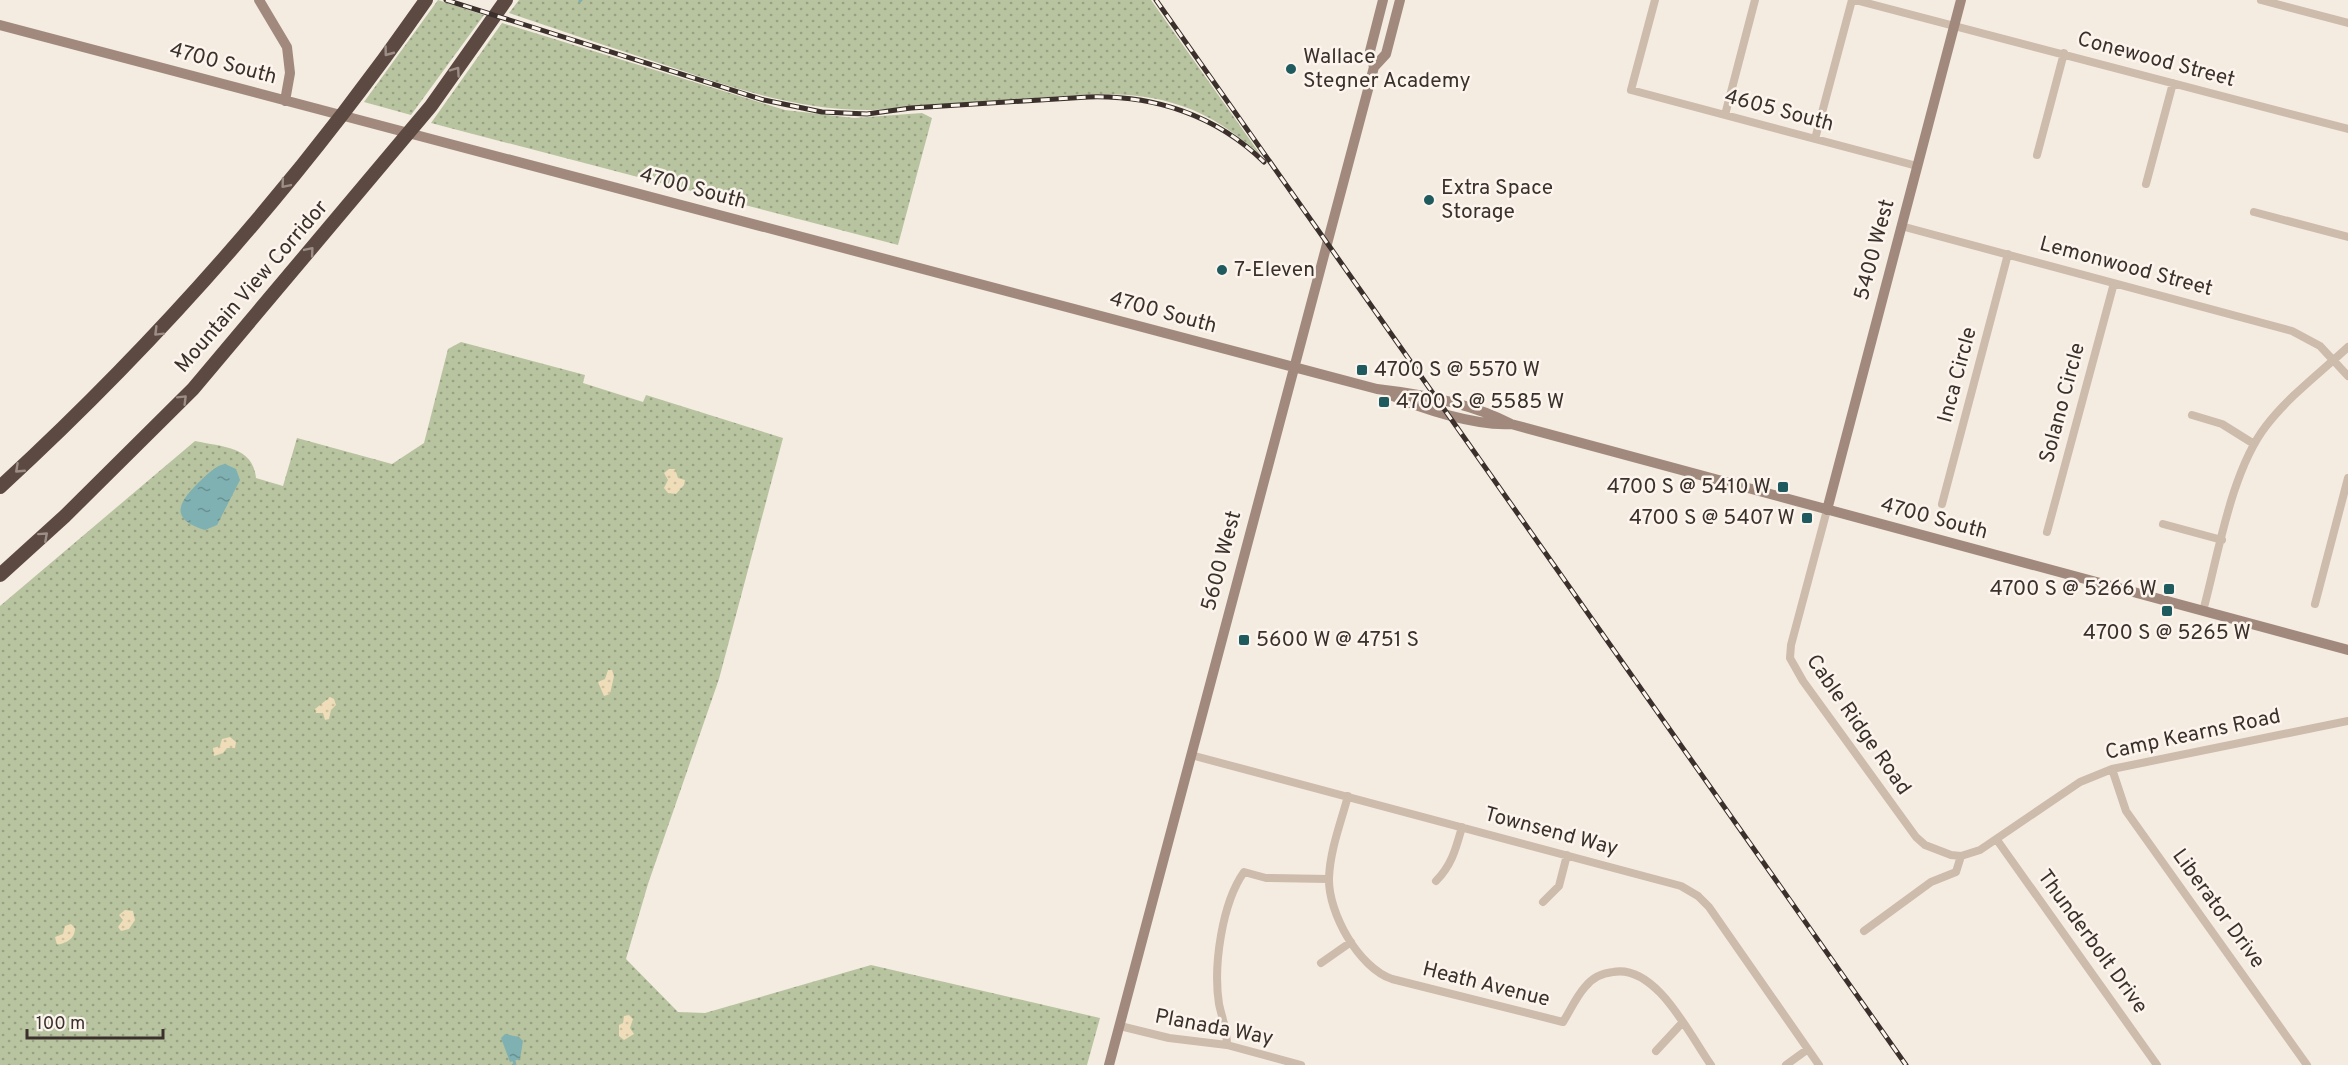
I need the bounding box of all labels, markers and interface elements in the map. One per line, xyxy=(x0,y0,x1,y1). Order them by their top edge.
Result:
street label: Conewood Street xyxy=(2074,26,2238,94)
street label: 4700 South xyxy=(166,37,280,91)
place label: Wallace Stegner Academy xyxy=(1303,44,1471,95)
one-way arrow xyxy=(384,46,395,57)
marker: Wallace Stegner Academy xyxy=(1284,62,1298,76)
one-way arrow xyxy=(449,67,460,78)
street label: 4605 South xyxy=(1721,83,1837,139)
street label: 4700 South xyxy=(636,162,750,216)
place label: Extra Space Storage xyxy=(1441,175,1553,226)
one-way arrow xyxy=(281,177,292,188)
marker: Extra Space Storage xyxy=(1422,193,1436,207)
street label: Mountain View Corridor xyxy=(169,195,335,379)
street label: 5400 West xyxy=(1849,196,1901,304)
street label: Lemonwood Street xyxy=(2037,231,2215,303)
one-way arrow xyxy=(303,247,314,258)
place label: 7-Eleven xyxy=(1234,257,1315,284)
marker: 7-Eleven xyxy=(1215,263,1229,277)
street label: 4700 South xyxy=(1106,286,1220,340)
one-way arrow xyxy=(154,324,165,335)
street label: Inca Circle xyxy=(1932,324,1984,426)
street label: Solano Circle xyxy=(2034,340,2092,466)
place label: 4700 S @ 5570 W xyxy=(1374,357,1540,384)
marker: 4700 S @ 5570 W xyxy=(1355,363,1369,377)
place label: 4700 S @ 5585 W xyxy=(1396,389,1564,416)
one-way arrow xyxy=(176,395,186,406)
marker: 4700 S @ 5585 W xyxy=(1377,395,1391,409)
one-way arrow xyxy=(16,462,26,473)
place label: 4700 S @ 5410 W xyxy=(1607,474,1771,501)
marker: 4700 S @ 5410 W xyxy=(1776,480,1790,494)
street label: 4700 South xyxy=(1877,492,1991,546)
place label: 4700 S @ 5407 W xyxy=(1629,505,1795,532)
street label: 5600 West xyxy=(1196,508,1248,614)
marker: 4700 S @ 5407 W xyxy=(1800,511,1814,525)
one-way arrow xyxy=(37,532,47,543)
place label: 4700 S @ 5266 W xyxy=(1990,576,2157,603)
marker: 4700 S @ 5266 W xyxy=(2162,582,2176,596)
marker: 4700 S @ 5265 W xyxy=(2160,604,2174,618)
place label: 4700 S @ 5265 W xyxy=(2083,620,2251,647)
place label: 5600 W @ 4751 S xyxy=(1256,627,1419,654)
marker: 5600 W @ 4751 S xyxy=(1237,633,1251,647)
street label: Cable Ridge Road xyxy=(1799,649,1917,801)
street label: Camp Kearns Road xyxy=(2103,703,2283,767)
street label: Townsend Way xyxy=(1481,801,1621,863)
street label: Liberator Drive xyxy=(2166,844,2270,974)
street label: Thunderbolt Drive xyxy=(2031,865,2153,1019)
street label: Heath Avenue xyxy=(1420,956,1552,1014)
scale bar xyxy=(27,1002,164,1040)
street label: Planada Way xyxy=(1153,1003,1275,1053)
text: 100 m xyxy=(36,1013,85,1036)

